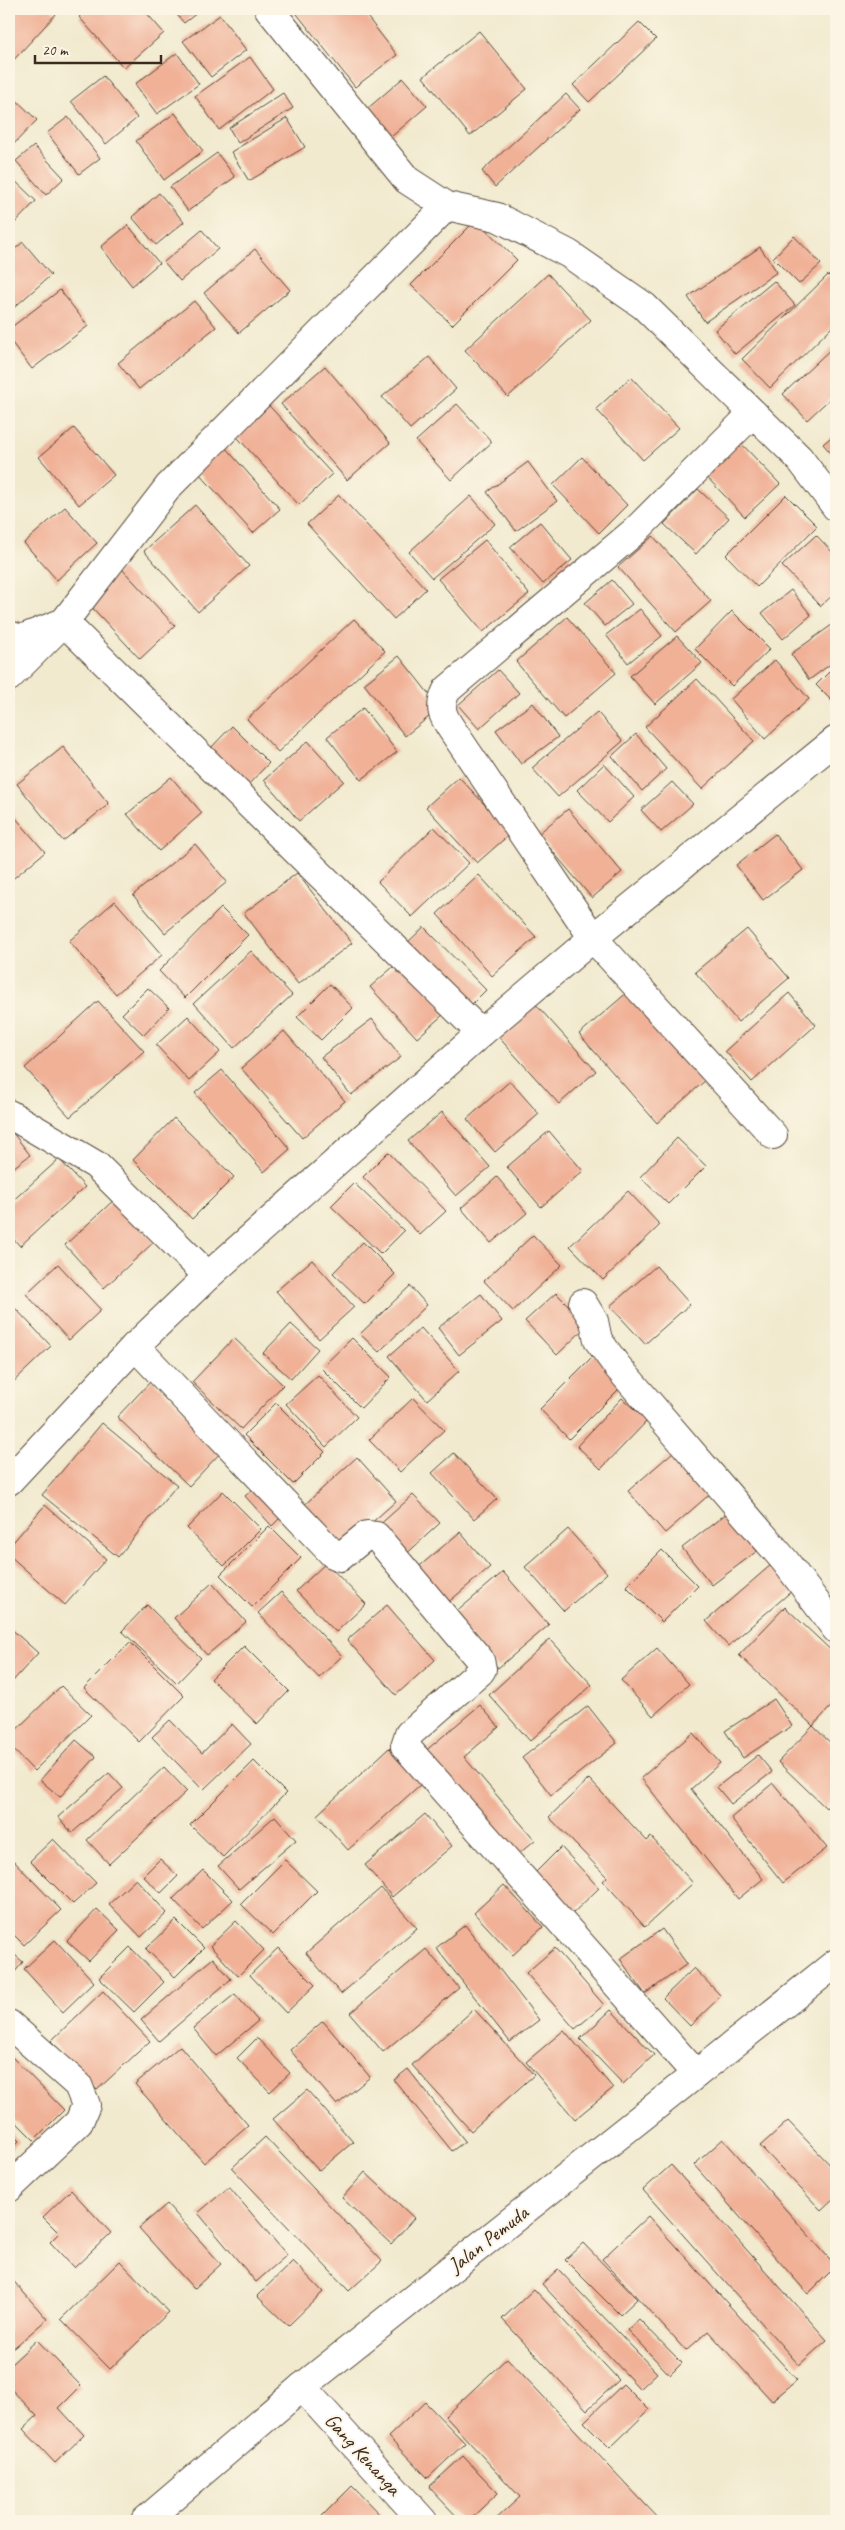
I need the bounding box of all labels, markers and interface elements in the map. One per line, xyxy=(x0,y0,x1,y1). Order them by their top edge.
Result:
scale bar xyxy=(35,32,161,64)
text: 20 m xyxy=(42,41,69,60)
street label: Jalan Pemuda xyxy=(442,2199,534,2279)
street label: Gang Kenanga xyxy=(319,2407,408,2502)

